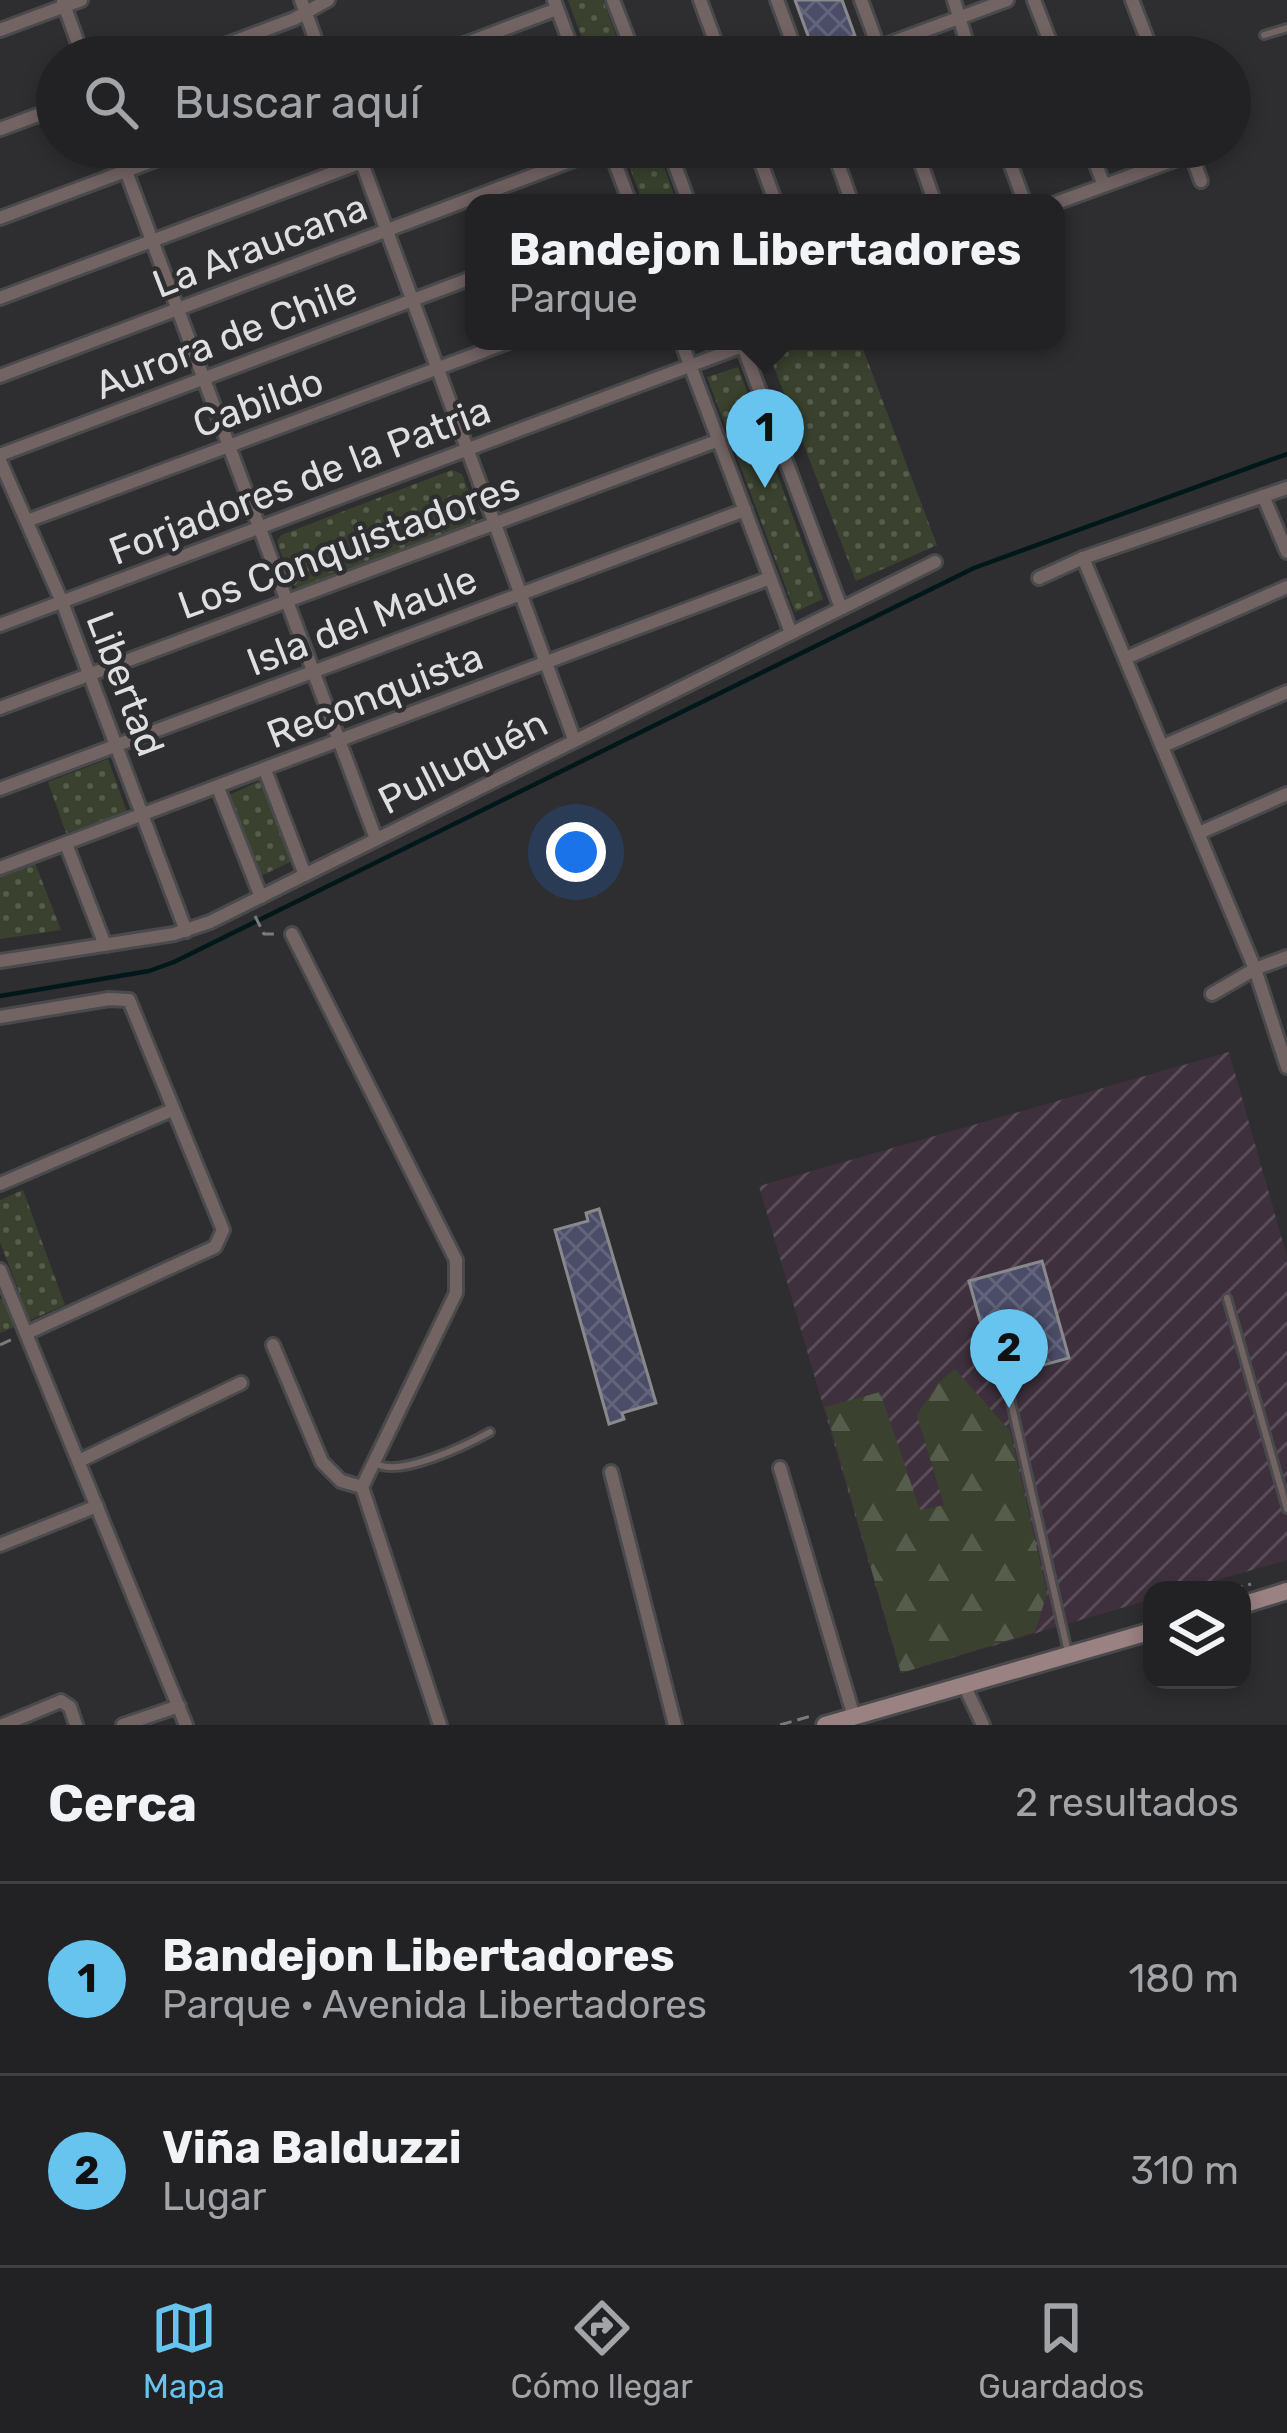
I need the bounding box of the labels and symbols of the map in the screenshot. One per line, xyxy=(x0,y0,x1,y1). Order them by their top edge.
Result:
street label: La Araucana xyxy=(146,184,374,308)
street label: Aurora de Chile xyxy=(89,267,363,409)
street label: Cabildo xyxy=(187,358,329,448)
street label: Forjadores de la Patria xyxy=(103,387,497,575)
pin: 1 xyxy=(726,389,804,488)
street label: Los Conquistadores xyxy=(172,463,526,629)
street label: Isla del Maule xyxy=(241,556,483,686)
street label: Libertad xyxy=(76,605,174,763)
street label: Reconquista xyxy=(261,634,489,758)
street label: Pulluquén xyxy=(371,700,555,824)
your location xyxy=(546,822,606,882)
pin: 2 xyxy=(970,1309,1048,1408)

